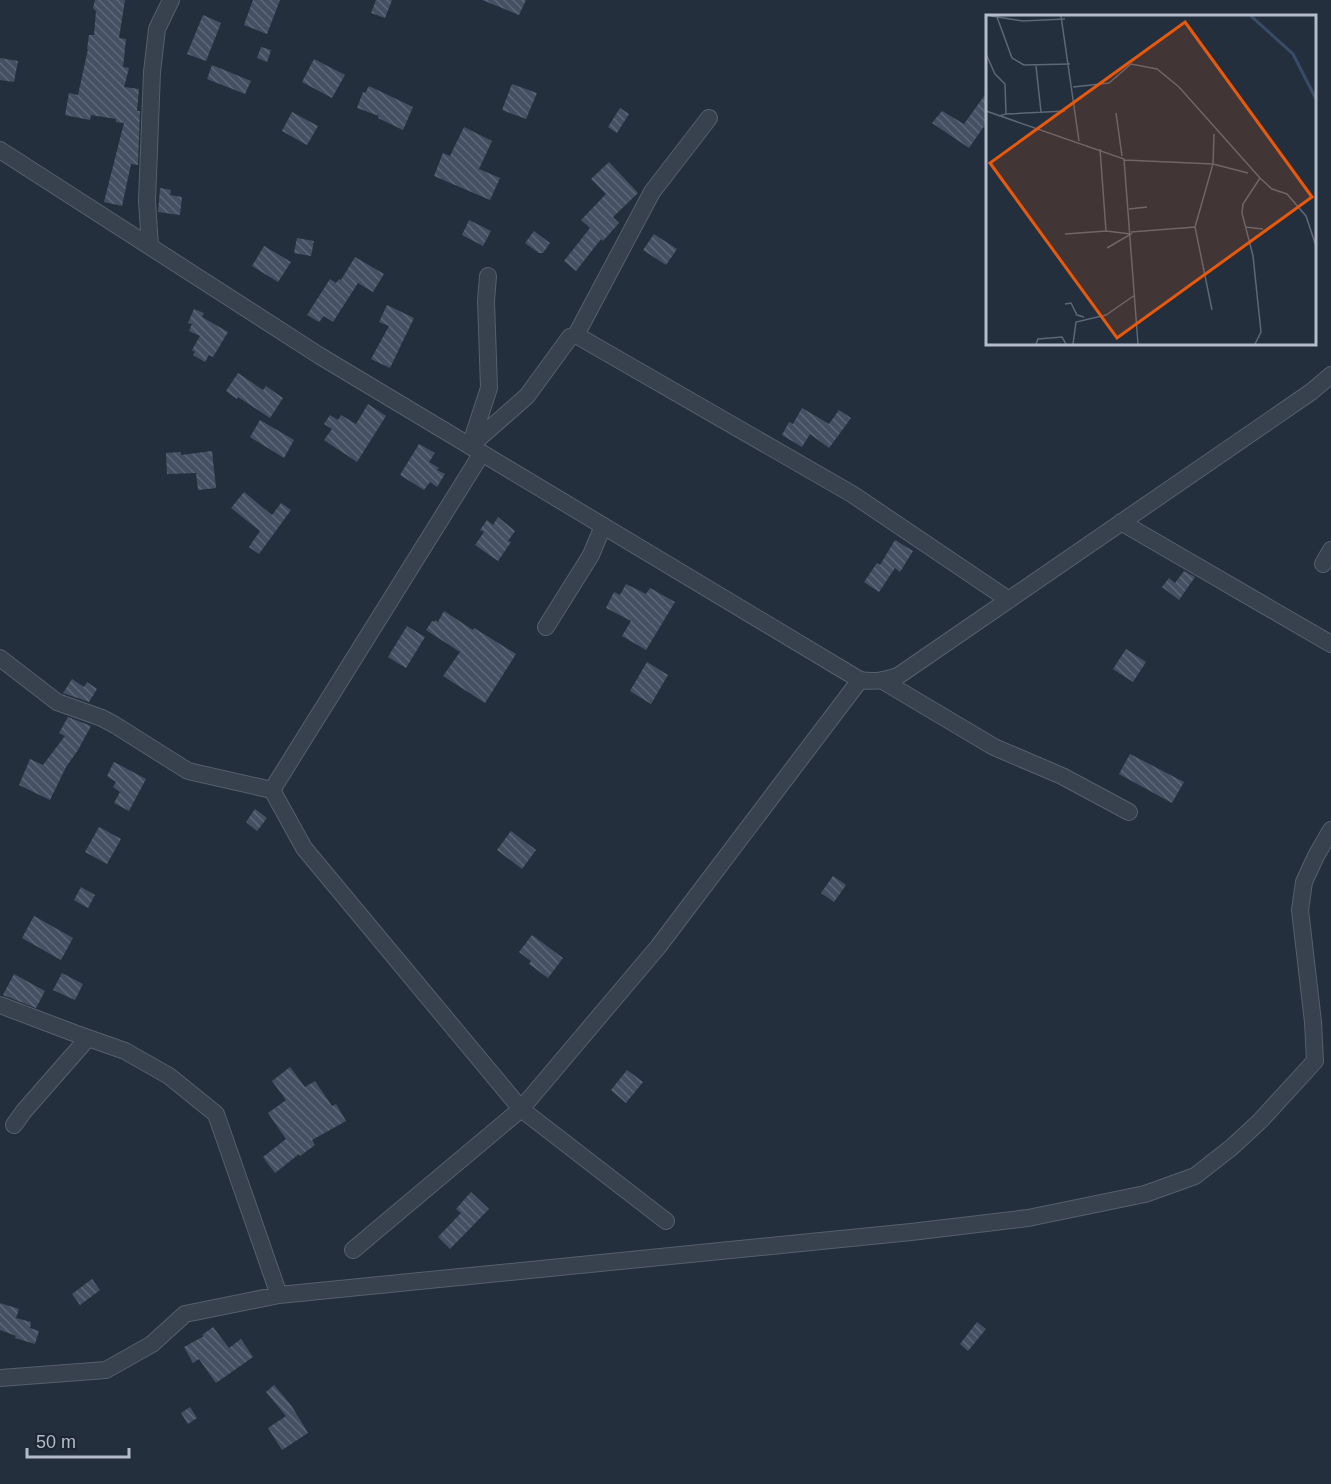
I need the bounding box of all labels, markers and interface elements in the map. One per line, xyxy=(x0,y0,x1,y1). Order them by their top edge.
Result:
inset map xyxy=(986,15,1316,345)
scale bar xyxy=(27,1421,129,1459)
text: 50 m xyxy=(36,1432,76,1452)

